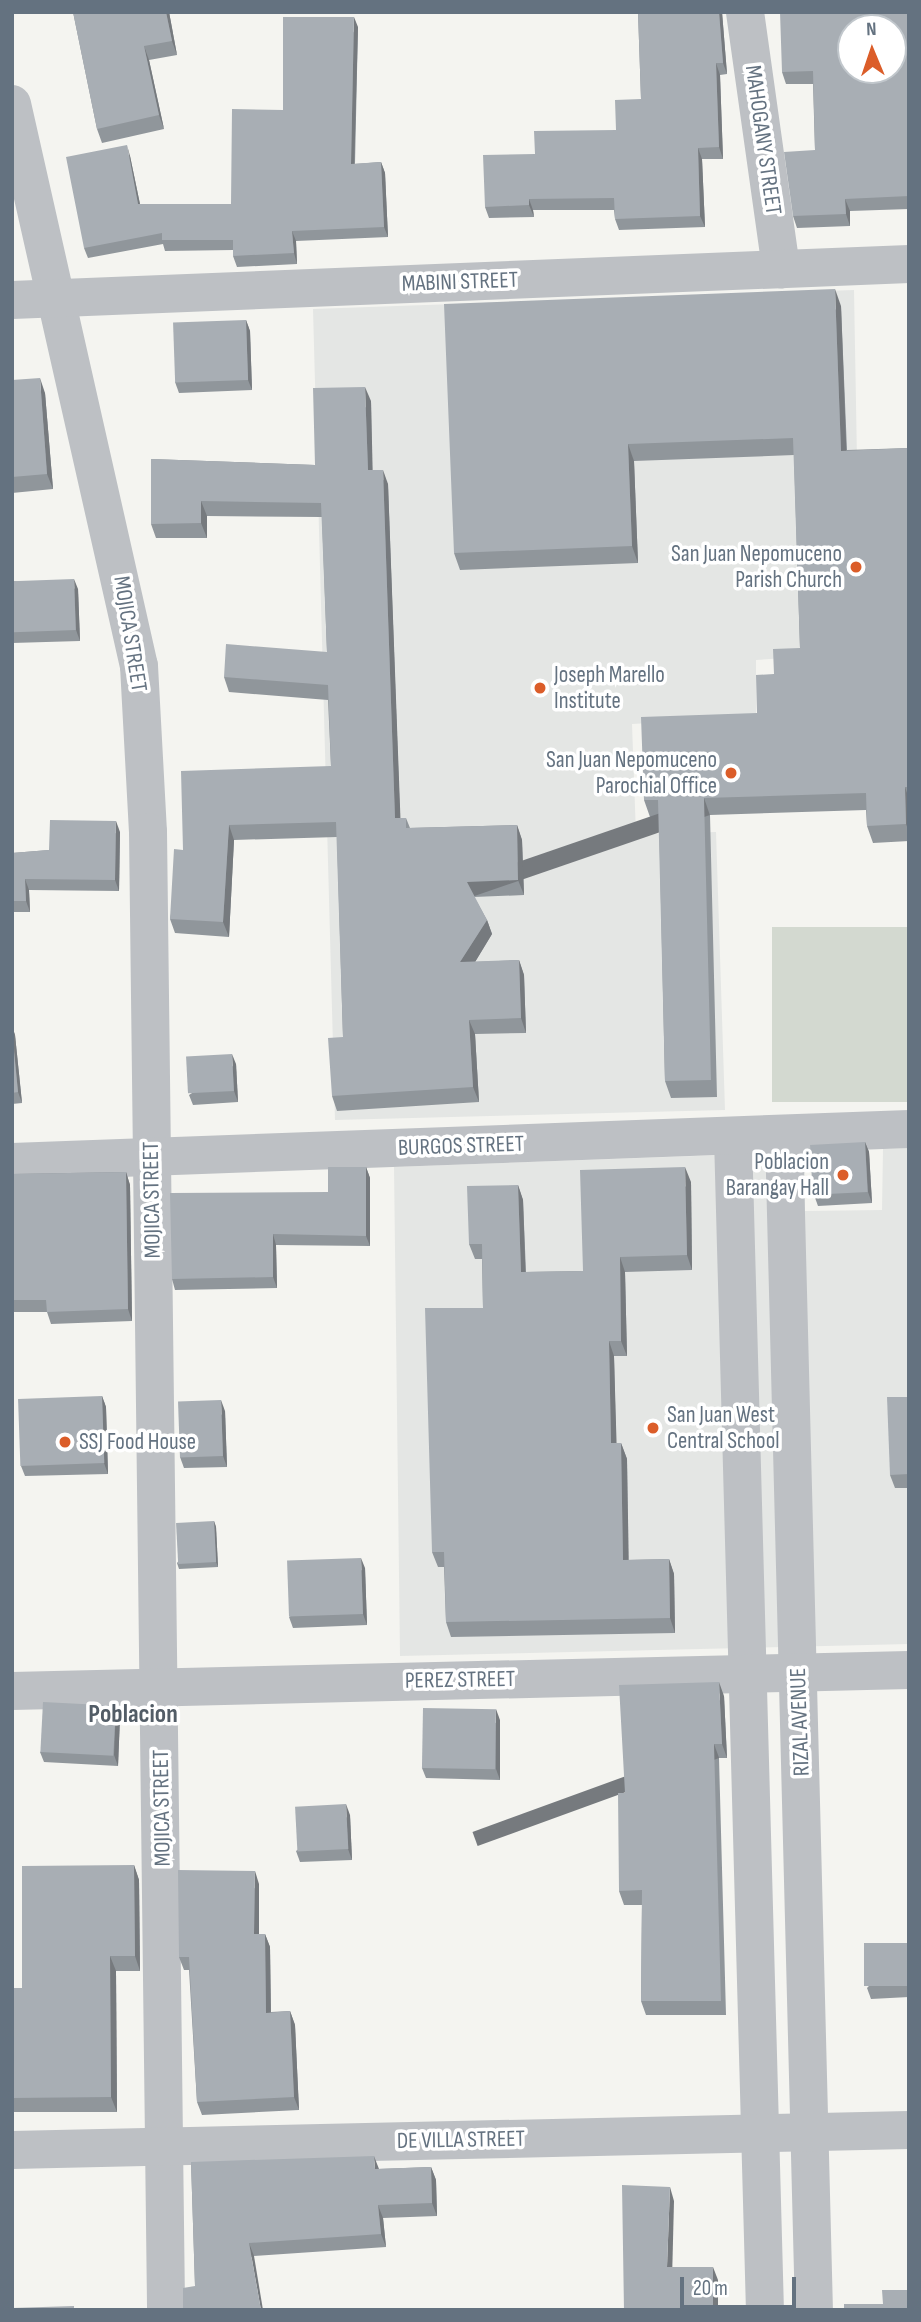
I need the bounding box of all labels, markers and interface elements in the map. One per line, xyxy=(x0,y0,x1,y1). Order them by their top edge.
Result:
north arrow xyxy=(837,14,907,84)
text: N xyxy=(866,18,877,41)
street label: MAHOGANY STREET xyxy=(739,63,787,217)
street label: MABINI STREET xyxy=(401,266,519,298)
place label: San Juan Nepomuceno Parish Church xyxy=(671,540,842,594)
marker: San Juan Nepomuceno Parish Church xyxy=(848,559,864,575)
street label: MOJICA STREET xyxy=(107,574,153,694)
place label: Joseph Marello Institute xyxy=(554,661,665,715)
marker: Joseph Marello Institute xyxy=(532,680,548,696)
place label: San Juan Nepomuceno Parochial Office xyxy=(546,746,717,800)
marker: San Juan Nepomuceno Parochial Office xyxy=(723,765,739,781)
street label: BURGOS STREET xyxy=(397,1130,525,1162)
street label: MOJICA STREET xyxy=(137,1141,167,1259)
place label: Poblacion Barangay Hall xyxy=(726,1148,829,1202)
marker: Poblacion Barangay Hall xyxy=(835,1167,851,1183)
place label: San Juan West Central School xyxy=(667,1401,779,1455)
marker: San Juan West Central School xyxy=(645,1420,661,1436)
place label: SSJ Food House xyxy=(79,1428,196,1456)
marker: SSJ Food House xyxy=(57,1434,73,1450)
street label: PEREZ STREET xyxy=(405,1665,515,1695)
street label: RIZAL AVENUE xyxy=(784,1667,816,1777)
district label: Poblacion xyxy=(88,1699,178,1731)
street label: MOJICA STREET xyxy=(147,1749,177,1867)
street label: DE VILLA STREET xyxy=(397,2125,525,2155)
scale bar xyxy=(683,2262,799,2306)
text: 20 m xyxy=(693,2276,728,2301)

